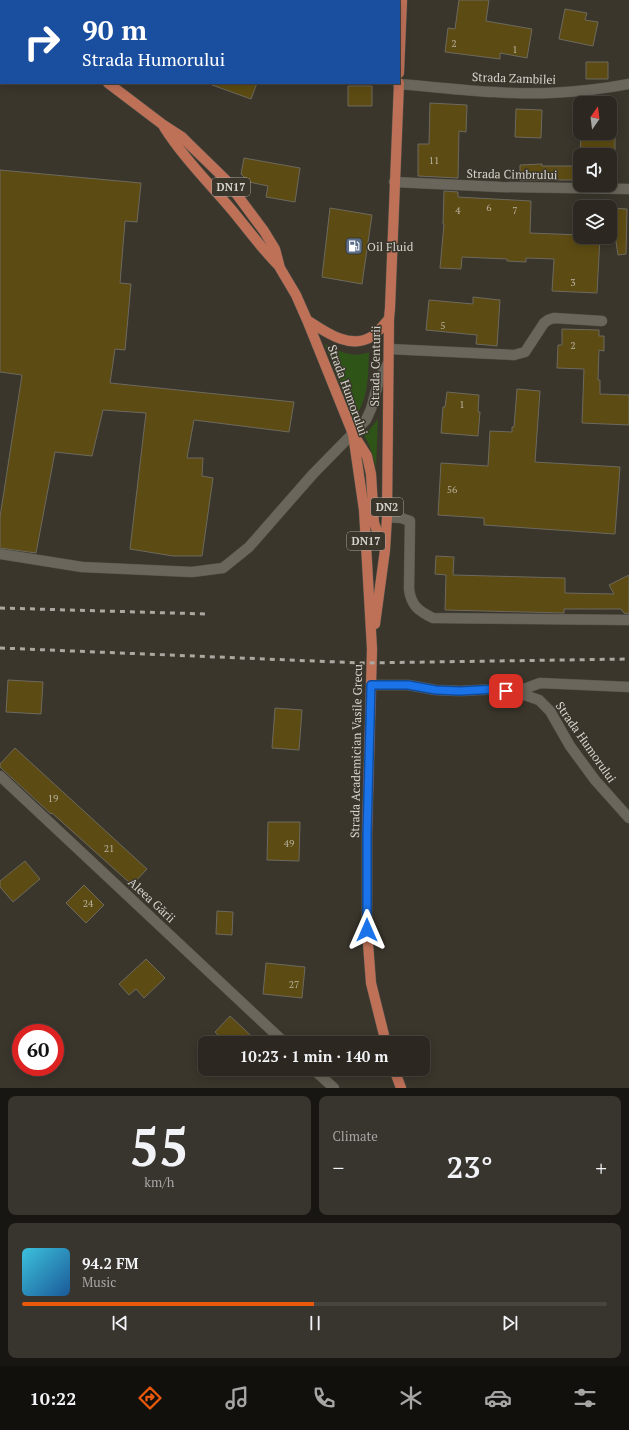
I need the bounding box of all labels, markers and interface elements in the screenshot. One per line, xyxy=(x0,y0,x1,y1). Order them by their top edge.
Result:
text: 90 m xyxy=(82,11,147,48)
icon: right xyxy=(16,16,68,68)
house number: 2 xyxy=(451,37,457,50)
house number: 1 xyxy=(512,43,518,56)
text: Strada Humorului xyxy=(82,47,225,71)
street label: Strada Zambilei xyxy=(472,69,557,87)
north arrow xyxy=(573,96,617,140)
map controls xyxy=(573,96,617,244)
button: sound xyxy=(573,148,617,192)
house number: 11 xyxy=(429,154,439,167)
street label: Strada Cimbrului xyxy=(466,166,558,182)
road number: DN17 xyxy=(212,178,250,196)
button: layers xyxy=(573,200,617,244)
house number: 6 xyxy=(486,201,492,214)
house number: 4 xyxy=(455,204,461,217)
house number: 7 xyxy=(512,204,518,217)
fuel station icon: Oil Fluid xyxy=(344,236,364,256)
place label: Oil Fluid xyxy=(367,239,414,254)
house number: 3 xyxy=(570,276,576,289)
house number: 5 xyxy=(440,319,446,332)
street label: Strada Centurii xyxy=(367,325,383,407)
house number: 2 xyxy=(570,339,576,352)
street label: Strada Humorului xyxy=(325,343,371,438)
house number: 1 xyxy=(459,398,465,411)
house number: 56 xyxy=(447,483,458,496)
road number: DN2 xyxy=(371,498,403,516)
road number: DN17 xyxy=(347,532,385,550)
street label: Strada Academician Vasile Grecu xyxy=(347,664,365,838)
pin xyxy=(489,674,523,708)
icon: arrive xyxy=(495,680,517,702)
street label: Strada Humorului xyxy=(552,699,620,786)
house number: 19 xyxy=(48,792,58,805)
house number: 49 xyxy=(284,837,294,850)
house number: 21 xyxy=(104,842,114,855)
street label: Aleea Gării xyxy=(125,874,179,926)
house number: 24 xyxy=(83,897,94,910)
position arrow xyxy=(346,909,388,951)
house number: 27 xyxy=(289,978,299,991)
speed limit sign: 60 xyxy=(12,1024,64,1076)
text: 10:23 · 1 min · 140 m xyxy=(240,1046,388,1066)
text: 55 xyxy=(130,1112,189,1181)
text: Climate xyxy=(333,1127,378,1145)
text: 23° xyxy=(447,1147,493,1187)
text: − xyxy=(333,1153,344,1182)
text: + xyxy=(595,1153,607,1182)
text: km/h xyxy=(144,1173,174,1191)
text: 94.2 FM xyxy=(82,1253,139,1273)
text: Music xyxy=(82,1273,116,1291)
icon: previous xyxy=(109,1312,131,1334)
icon: pause xyxy=(304,1312,326,1334)
icon: next xyxy=(499,1312,521,1334)
icon: directions xyxy=(136,1384,164,1412)
icon: music xyxy=(223,1384,251,1412)
icon: phone xyxy=(310,1384,338,1412)
icon: climate xyxy=(397,1384,425,1412)
icon: car xyxy=(484,1384,512,1412)
icon: filters xyxy=(571,1384,599,1412)
text: 10:22 xyxy=(30,1386,76,1410)

